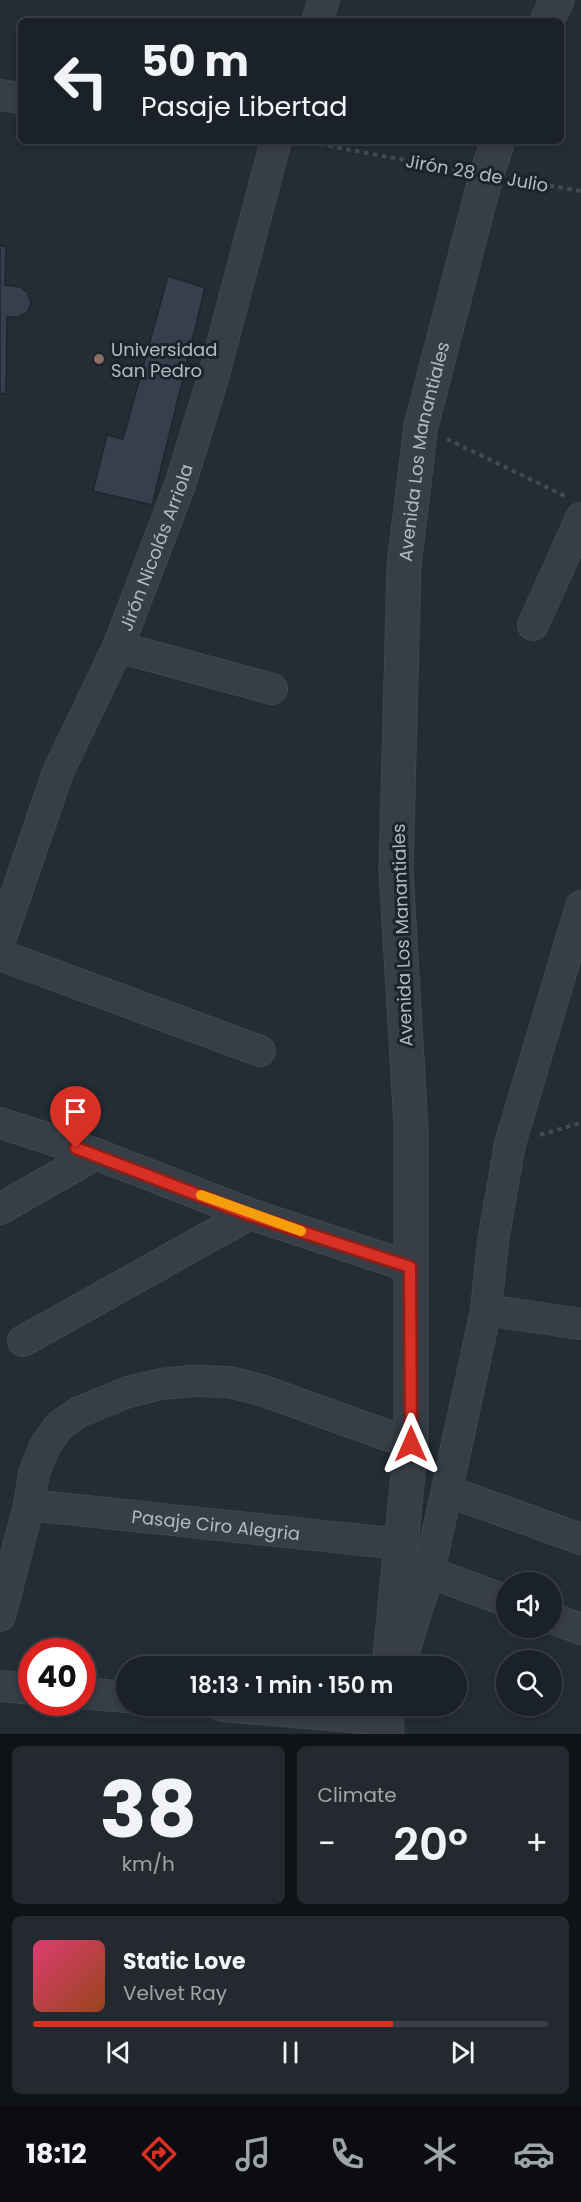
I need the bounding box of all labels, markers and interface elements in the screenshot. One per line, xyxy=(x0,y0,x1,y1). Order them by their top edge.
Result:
text: 50 m xyxy=(141,32,249,91)
icon: left xyxy=(42,42,120,120)
text: Pasaje Libertad xyxy=(141,88,348,125)
street label: Jirón 28 de Julio xyxy=(404,148,550,198)
place label: Universidad San Pedro xyxy=(111,337,217,383)
street label: Avenida Los Manantiales xyxy=(392,339,455,563)
marker: Universidad San Pedro xyxy=(92,352,106,366)
street label: Jirón Nicolás Arriola xyxy=(113,461,198,635)
street label: Avenida Los Manantiales xyxy=(386,823,418,1047)
pin xyxy=(50,1086,101,1148)
icon: arrive xyxy=(59,1095,92,1128)
position arrow xyxy=(379,1412,443,1476)
street label: Pasaje Ciro Alegria xyxy=(130,1503,301,1546)
map controls xyxy=(496,1572,562,1716)
button: sound xyxy=(496,1572,562,1638)
speed limit sign: 40 xyxy=(18,1638,96,1716)
button: search xyxy=(496,1650,562,1716)
text: 18:13 · 1 min · 150 m xyxy=(190,1670,393,1701)
text: 38 xyxy=(99,1755,197,1864)
text: Climate xyxy=(318,1781,397,1809)
text: 20° xyxy=(393,1813,468,1876)
text: − xyxy=(318,1820,336,1867)
text: + xyxy=(525,1820,548,1867)
text: km/h xyxy=(122,1850,175,1878)
text: Static Love xyxy=(123,1946,246,1977)
text: Velvet Ray xyxy=(123,1979,227,2007)
icon: previous xyxy=(102,2036,135,2069)
icon: pause xyxy=(274,2036,307,2069)
icon: next xyxy=(446,2036,479,2069)
icon: directions xyxy=(138,2133,180,2175)
icon: music xyxy=(232,2133,274,2175)
icon: phone xyxy=(326,2133,368,2175)
icon: climate xyxy=(419,2133,461,2175)
icon: car xyxy=(513,2133,555,2175)
text: 18:12 xyxy=(26,2135,87,2172)

